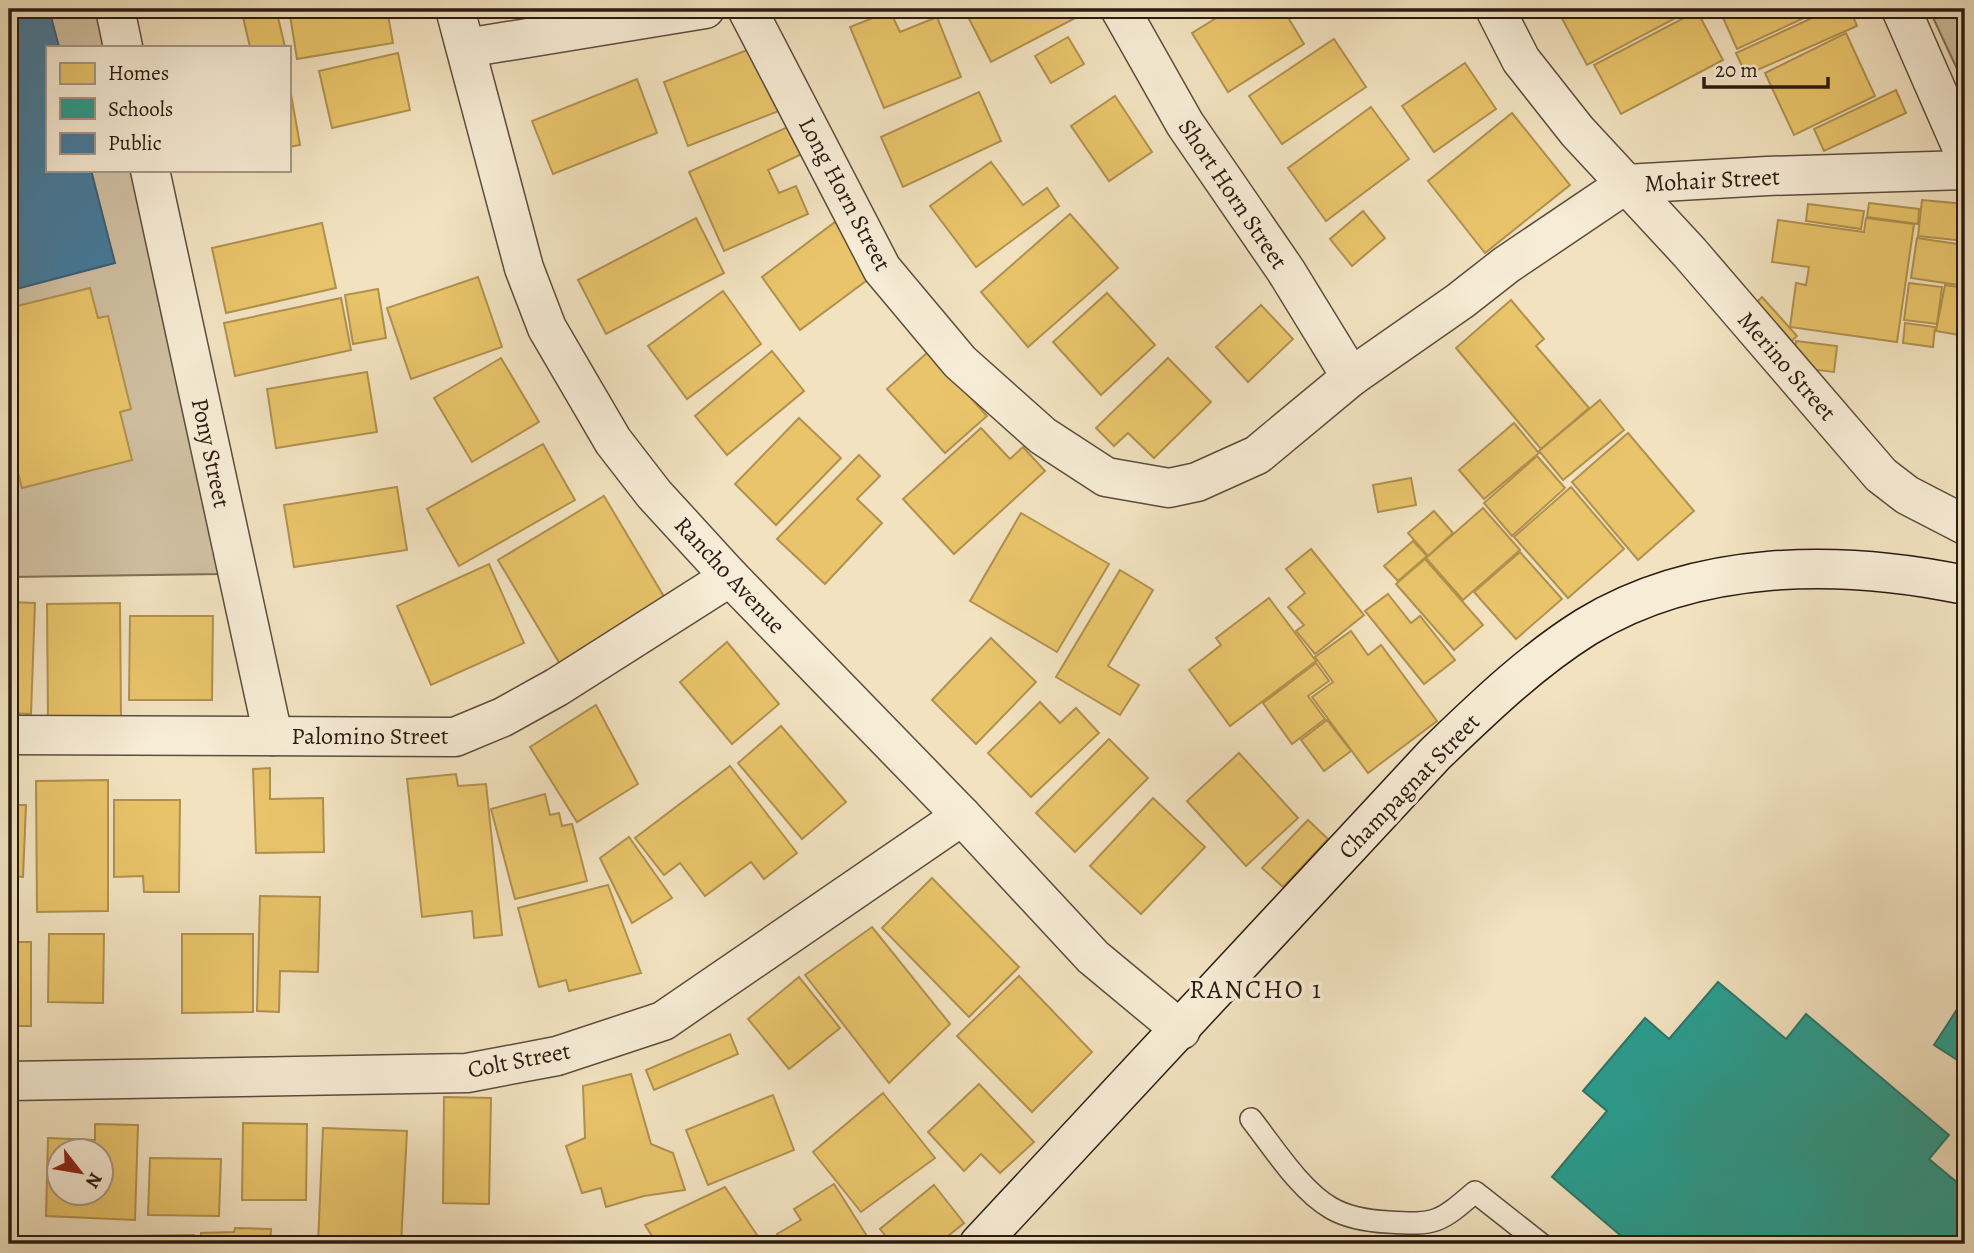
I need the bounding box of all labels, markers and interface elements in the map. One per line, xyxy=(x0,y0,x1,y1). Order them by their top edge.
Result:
legend xyxy=(46,46,290,172)
scale bar xyxy=(1704,46,1829,90)
text: 20 m xyxy=(1715,56,1758,84)
text: Homes xyxy=(108,59,169,87)
text: Schools xyxy=(108,95,173,123)
street label: Long Horn Street xyxy=(791,112,899,277)
street label: Short Horn Street xyxy=(1171,113,1295,275)
text: Public xyxy=(108,129,162,157)
street label: Mohair Street xyxy=(1643,160,1781,200)
street label: Merino Street xyxy=(1730,304,1844,428)
street label: Pony Street xyxy=(184,395,238,511)
street label: Rancho Avenue xyxy=(667,509,793,641)
street label: Champagnat Street xyxy=(1331,706,1487,866)
street label: Palomino Street xyxy=(291,720,449,752)
district label: RANCHO 1 xyxy=(1189,972,1323,1007)
street label: Colt Street xyxy=(465,1034,573,1086)
north arrow xyxy=(46,1138,116,1208)
text: N xyxy=(79,1168,108,1193)

